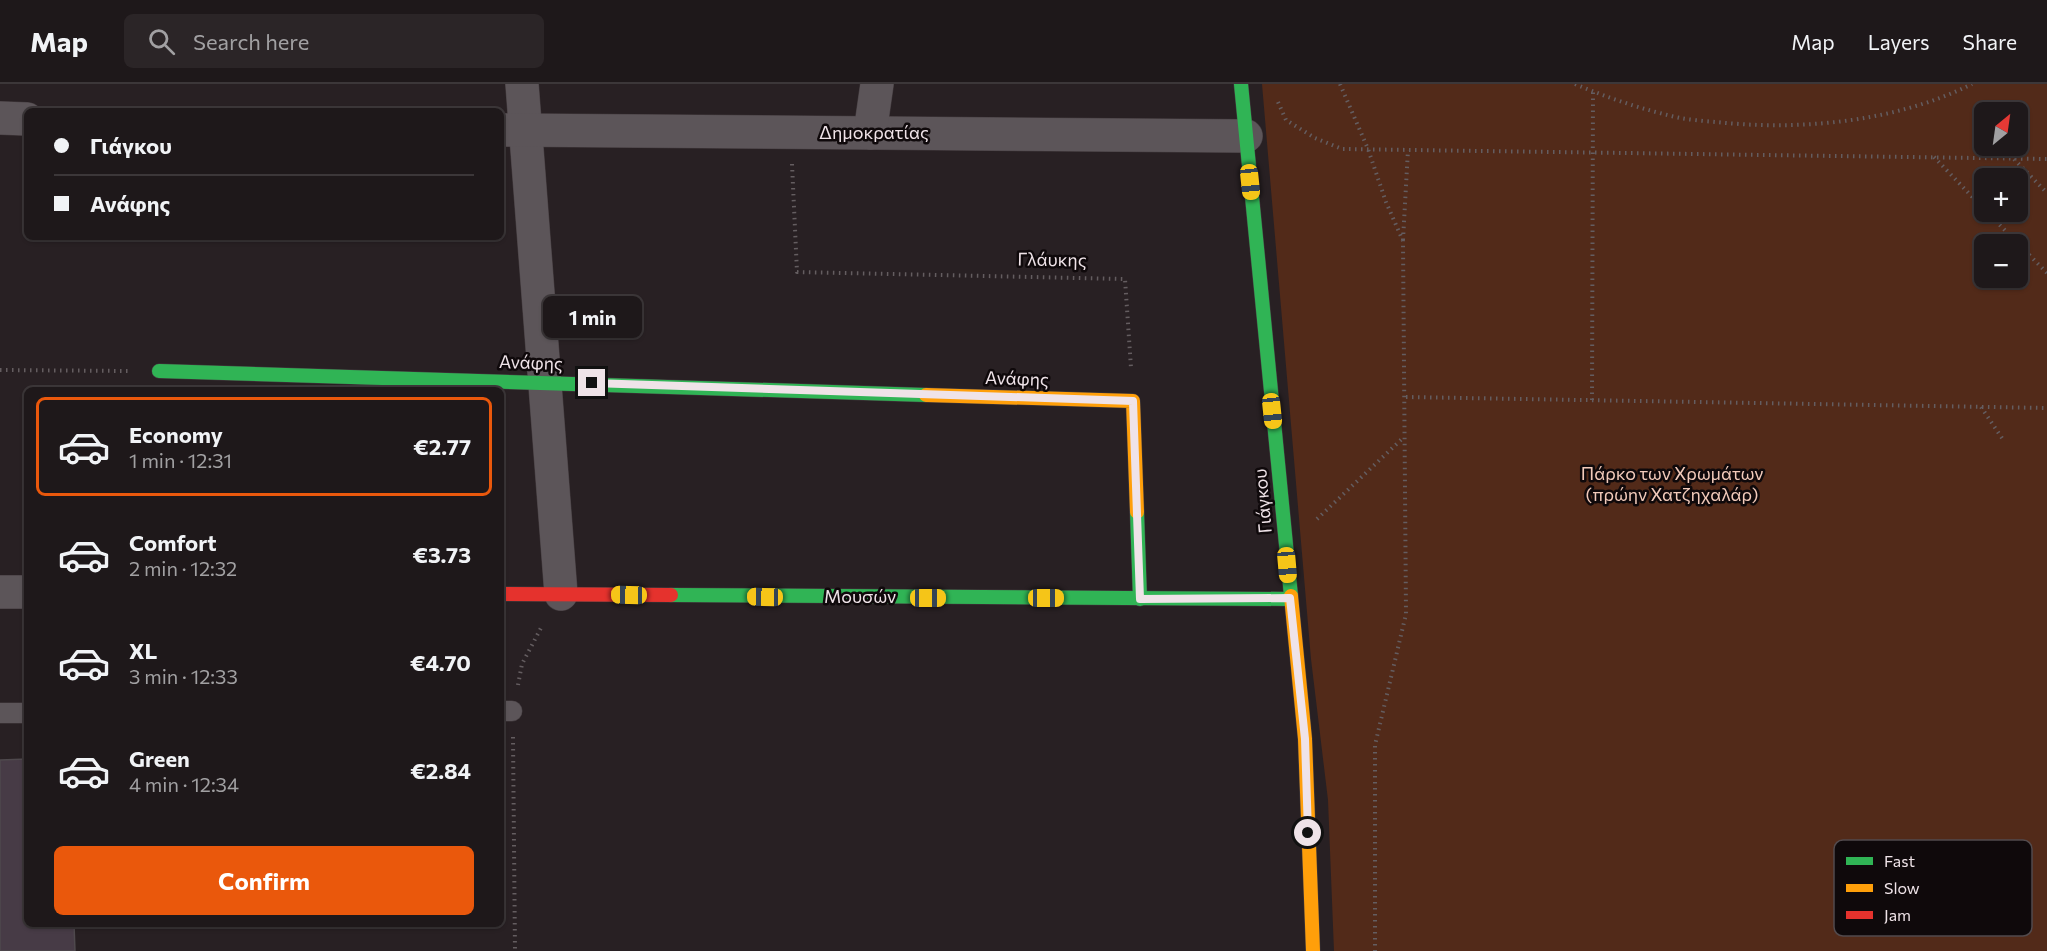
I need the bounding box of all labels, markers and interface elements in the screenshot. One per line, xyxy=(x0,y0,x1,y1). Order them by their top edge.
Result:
search box xyxy=(124,14,544,68)
text: Map xyxy=(30,24,88,58)
icon: search xyxy=(145,25,178,58)
text: Search here xyxy=(193,28,309,55)
text: Map xyxy=(1791,29,1835,54)
text: Layers xyxy=(1868,29,1930,54)
text: Share xyxy=(1963,29,2017,54)
north arrow xyxy=(1974,102,2028,156)
map controls xyxy=(1974,102,2028,288)
street label: Δημοκρατίας xyxy=(819,121,929,143)
text: Γιάγκου xyxy=(90,132,172,159)
car xyxy=(1239,163,1261,201)
button: + xyxy=(1974,168,2028,222)
text: Ανάφης xyxy=(90,190,170,217)
button: − xyxy=(1974,234,2028,288)
street label: Γλάυκης xyxy=(1017,247,1087,271)
callout: 1 min xyxy=(542,296,642,338)
text: 1 min xyxy=(569,305,616,329)
street label: Ανάφης xyxy=(499,350,563,374)
street label: Ανάφης xyxy=(985,366,1049,390)
route end xyxy=(578,369,605,396)
car xyxy=(1261,392,1283,430)
icon: car xyxy=(57,420,111,474)
text: Economy xyxy=(129,421,223,448)
text: €2.77 xyxy=(413,433,471,460)
text: 1 min · 12:31 xyxy=(129,448,232,472)
park label: Πάρκο των Χρωμάτων (πρώην Χατζηχαλάρ) xyxy=(1581,462,1763,505)
street label: Γιάγκου xyxy=(1248,468,1276,534)
icon: car xyxy=(57,528,111,582)
text: Comfort xyxy=(129,529,217,556)
text: €3.73 xyxy=(412,541,471,568)
car xyxy=(1276,546,1298,584)
text: 2 min · 12:32 xyxy=(129,556,237,580)
street label: Μουσών xyxy=(824,585,896,607)
car xyxy=(611,586,647,604)
car xyxy=(747,588,783,606)
car xyxy=(910,589,946,607)
car xyxy=(1028,589,1064,607)
icon: car xyxy=(57,636,111,690)
text: XL xyxy=(129,637,157,664)
text: €4.70 xyxy=(410,649,471,676)
text: 3 min · 12:33 xyxy=(129,664,238,688)
icon: car xyxy=(57,744,111,798)
text: Green xyxy=(129,745,190,772)
text: €2.84 xyxy=(410,757,471,784)
text: 4 min · 12:34 xyxy=(129,772,239,796)
route start xyxy=(1294,819,1321,846)
legend xyxy=(1834,840,2032,936)
button: Confirm xyxy=(54,846,474,915)
text: Fast xyxy=(1884,851,1915,870)
text: Slow xyxy=(1884,878,1920,897)
text: Jam xyxy=(1884,905,1911,924)

